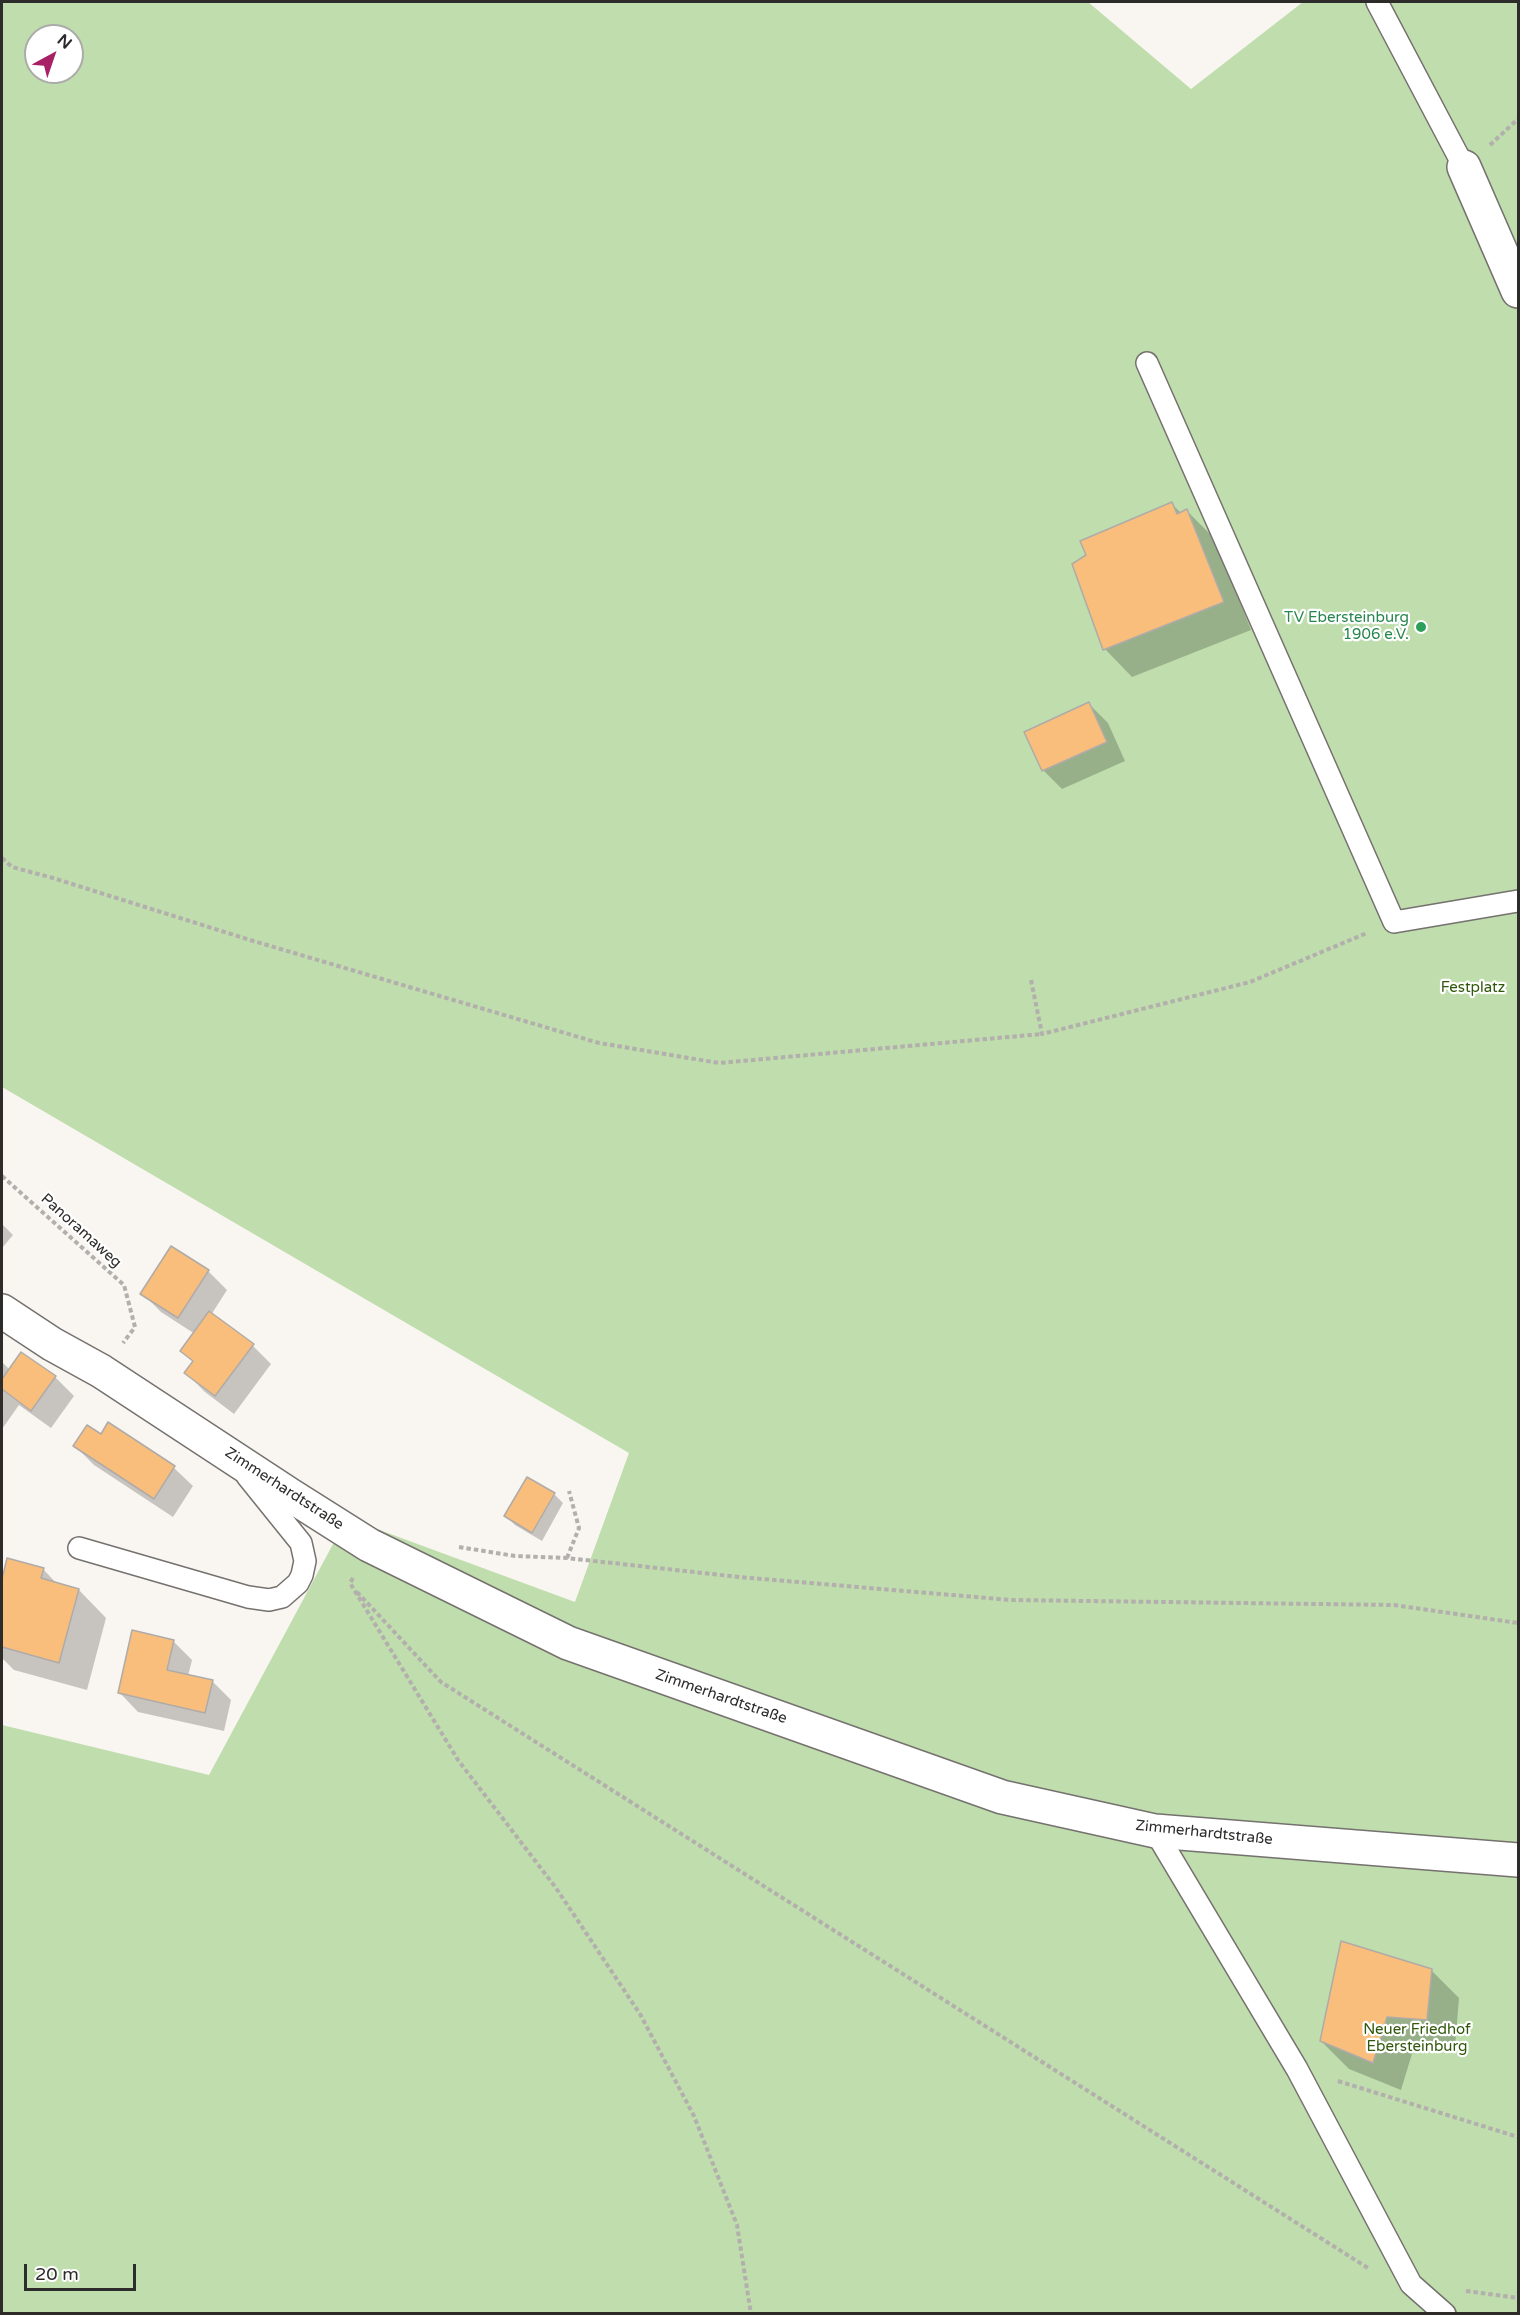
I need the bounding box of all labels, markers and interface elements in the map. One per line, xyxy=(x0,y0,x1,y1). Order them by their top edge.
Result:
north arrow xyxy=(24,24,84,84)
text: N xyxy=(53,30,76,54)
place label: TV Ebersteinburg 1906 e.V. xyxy=(1284,609,1409,644)
marker: TV Ebersteinburg 1906 e.V. xyxy=(1414,620,1428,634)
park label: Festplatz xyxy=(1441,979,1505,997)
street label: Panoramaweg xyxy=(37,1190,125,1272)
street label: Zimmerhardtstraße xyxy=(221,1444,347,1534)
street label: Zimmerhardtstraße xyxy=(653,1666,789,1728)
street label: Zimmerhardtstraße xyxy=(1134,1817,1274,1849)
park label: Neuer Friedhof Ebersteinburg xyxy=(1363,2021,1471,2056)
scale bar xyxy=(27,2252,140,2290)
text: 20 m xyxy=(35,2263,79,2285)

